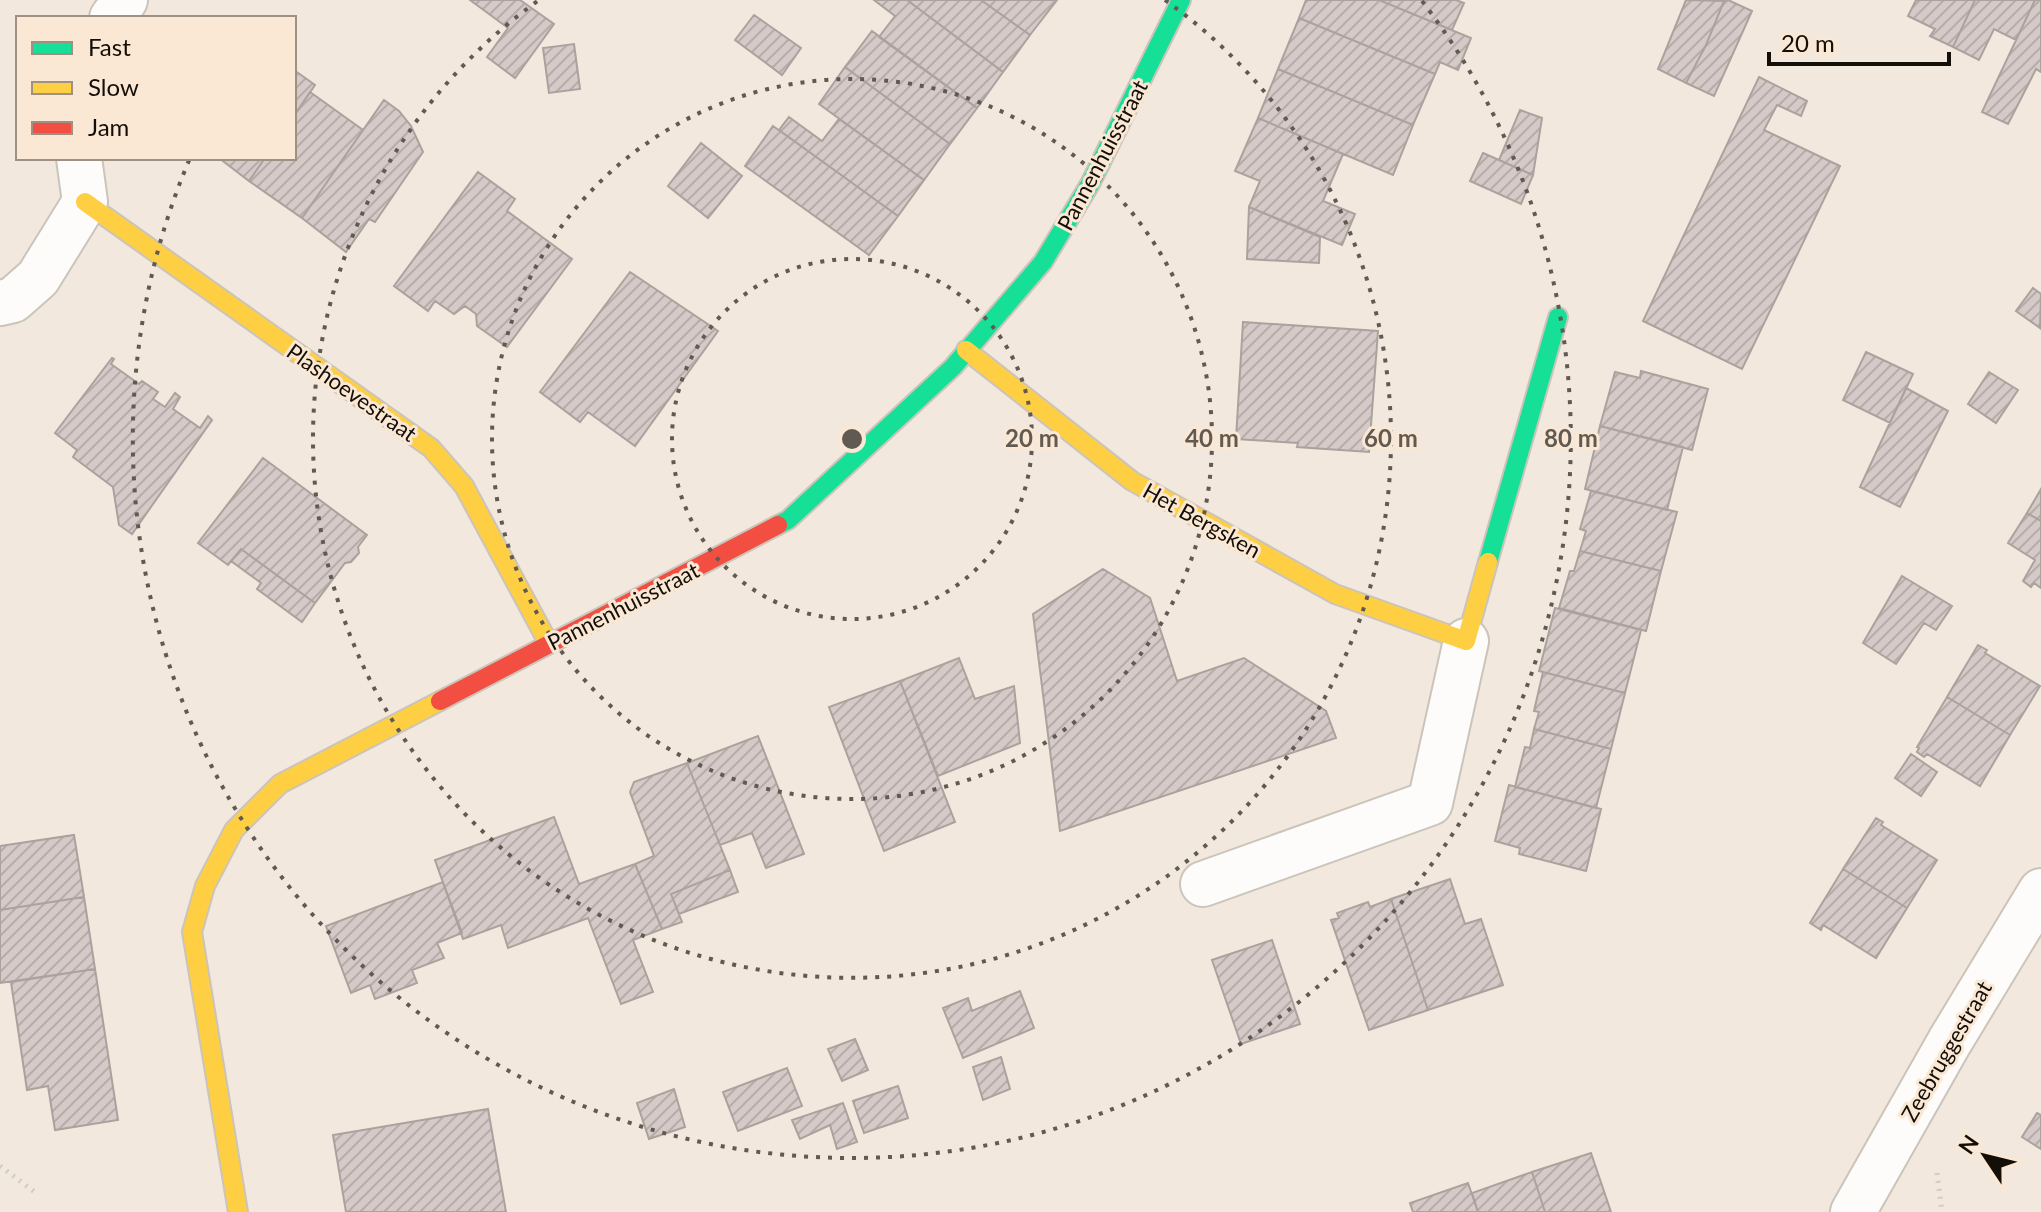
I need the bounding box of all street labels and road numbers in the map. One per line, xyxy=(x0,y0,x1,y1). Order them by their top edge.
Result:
street label: Pannenhuisstraat xyxy=(1051,75,1153,235)
street label: Plashoevestraat xyxy=(282,337,422,447)
street label: Het Bergsken xyxy=(1138,477,1266,563)
street label: Pannenhuisstraat xyxy=(543,556,703,656)
street label: Zeebruggestraat xyxy=(1895,976,1997,1126)

